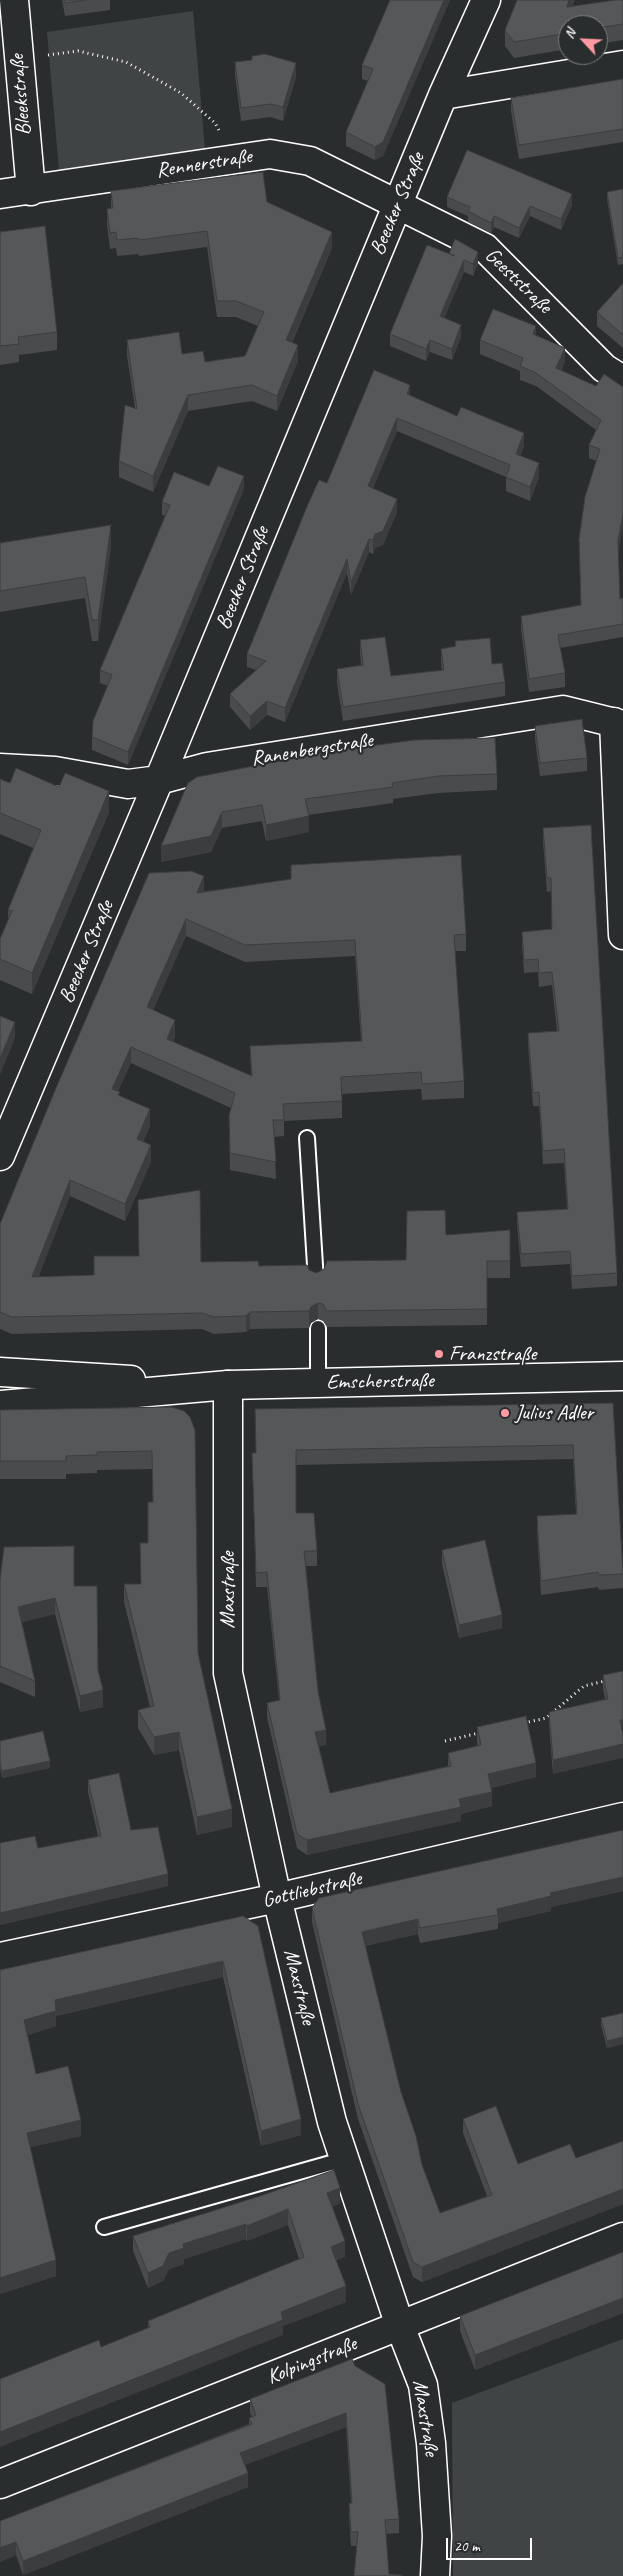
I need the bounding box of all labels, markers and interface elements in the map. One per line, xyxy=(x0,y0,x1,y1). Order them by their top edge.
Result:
north arrow xyxy=(558,15,608,65)
text: N xyxy=(560,26,579,41)
street label: Bleekstraße xyxy=(5,53,37,137)
street label: Rennerstraße xyxy=(154,144,254,184)
street label: Beecker Straße xyxy=(365,149,431,259)
street label: Geeststraße xyxy=(479,243,557,319)
street label: Beecker Straße xyxy=(211,523,275,633)
street label: Ranenbergstraße xyxy=(249,728,375,772)
street label: Beecker Straße xyxy=(54,897,120,1007)
place label: Franzstraße xyxy=(449,1341,536,1367)
marker: Franzstraße xyxy=(433,1348,445,1360)
street label: Emscherstraße xyxy=(326,1368,434,1396)
place label: Julius Adler xyxy=(515,1400,593,1426)
marker: Julius Adler xyxy=(499,1407,511,1419)
street label: Maxstraße xyxy=(215,1552,241,1628)
street label: Gottliebstraße xyxy=(260,1866,364,1914)
street label: Maxstraße xyxy=(277,1947,321,2027)
street label: Kolpingstraße xyxy=(263,2332,361,2390)
street label: Maxstraße xyxy=(407,2378,443,2458)
scale bar xyxy=(448,2528,534,2560)
text: 20 m xyxy=(454,2537,480,2556)

